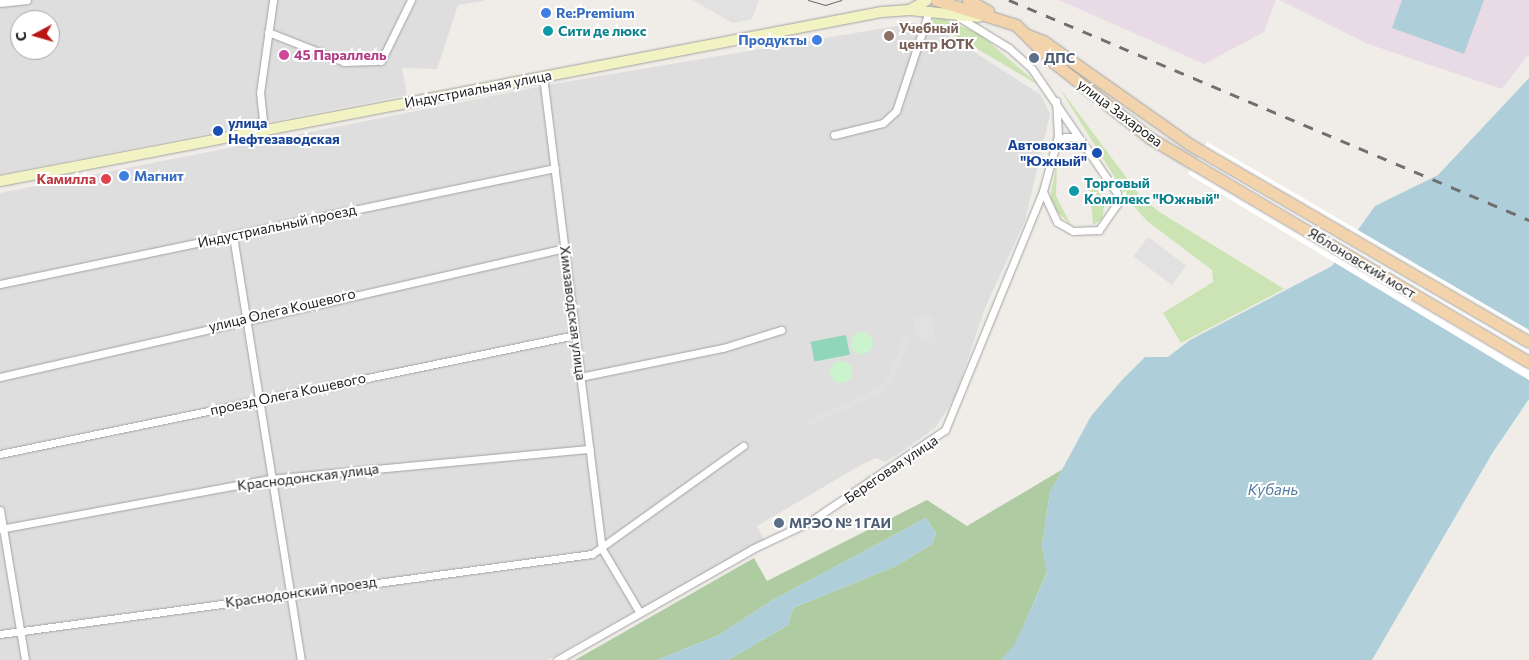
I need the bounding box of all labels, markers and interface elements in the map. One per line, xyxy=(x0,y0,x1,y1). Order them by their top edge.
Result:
place label: Re:Premium xyxy=(556,5,635,21)
marker: Re:Premium xyxy=(540,7,552,19)
north arrow xyxy=(10,10,60,60)
place label: Учебный центр ЮТК xyxy=(899,20,975,52)
place label: Сити де люкс xyxy=(558,23,646,39)
marker: Сити де люкс xyxy=(542,25,554,37)
marker: Учебный центр ЮТК xyxy=(883,30,895,42)
text: С xyxy=(12,31,30,42)
place label: Продукты xyxy=(738,32,807,48)
marker: Продукты xyxy=(811,34,823,46)
place label: 45 Параллель xyxy=(294,47,387,63)
marker: 45 Параллель xyxy=(278,49,290,61)
place label: ДПС xyxy=(1044,50,1075,66)
marker: ДПС xyxy=(1028,52,1040,64)
street label: Индустриальная улица xyxy=(403,66,553,112)
street label: улица Захарова xyxy=(1074,76,1166,150)
place label: улица Нефтезаводская xyxy=(228,115,340,148)
marker: улица Нефтезаводская xyxy=(212,125,224,137)
place label: Автовокзал "Южный" xyxy=(1008,137,1087,170)
marker: Автовокзал "Южный" xyxy=(1091,147,1103,159)
place label: Магнит xyxy=(134,168,184,184)
marker: Магнит xyxy=(118,170,130,182)
place label: Камилла xyxy=(36,171,96,187)
marker: Камилла xyxy=(100,173,112,185)
place label: Торговый Комплекс "Южный" xyxy=(1084,175,1219,208)
marker: Торговый Комплекс "Южный" xyxy=(1068,185,1080,197)
street label: Индустриальный проезд xyxy=(196,201,358,251)
street label: Яблоновский мост xyxy=(1305,224,1419,302)
street label: Химзаводская улица xyxy=(556,245,590,381)
street label: улица Олега Кошевого xyxy=(207,285,357,335)
street label: проезд Олега Кошевого xyxy=(209,369,367,419)
street label: Береговая улица xyxy=(841,432,941,506)
street label: Краснодонская улица xyxy=(236,460,380,494)
water label: Кубань xyxy=(1248,481,1298,499)
place label: МРЭО № 1 ГАИ xyxy=(789,515,891,531)
marker: МРЭО № 1 ГАИ xyxy=(773,517,785,529)
street label: Краснодонский проезд xyxy=(224,573,378,611)

